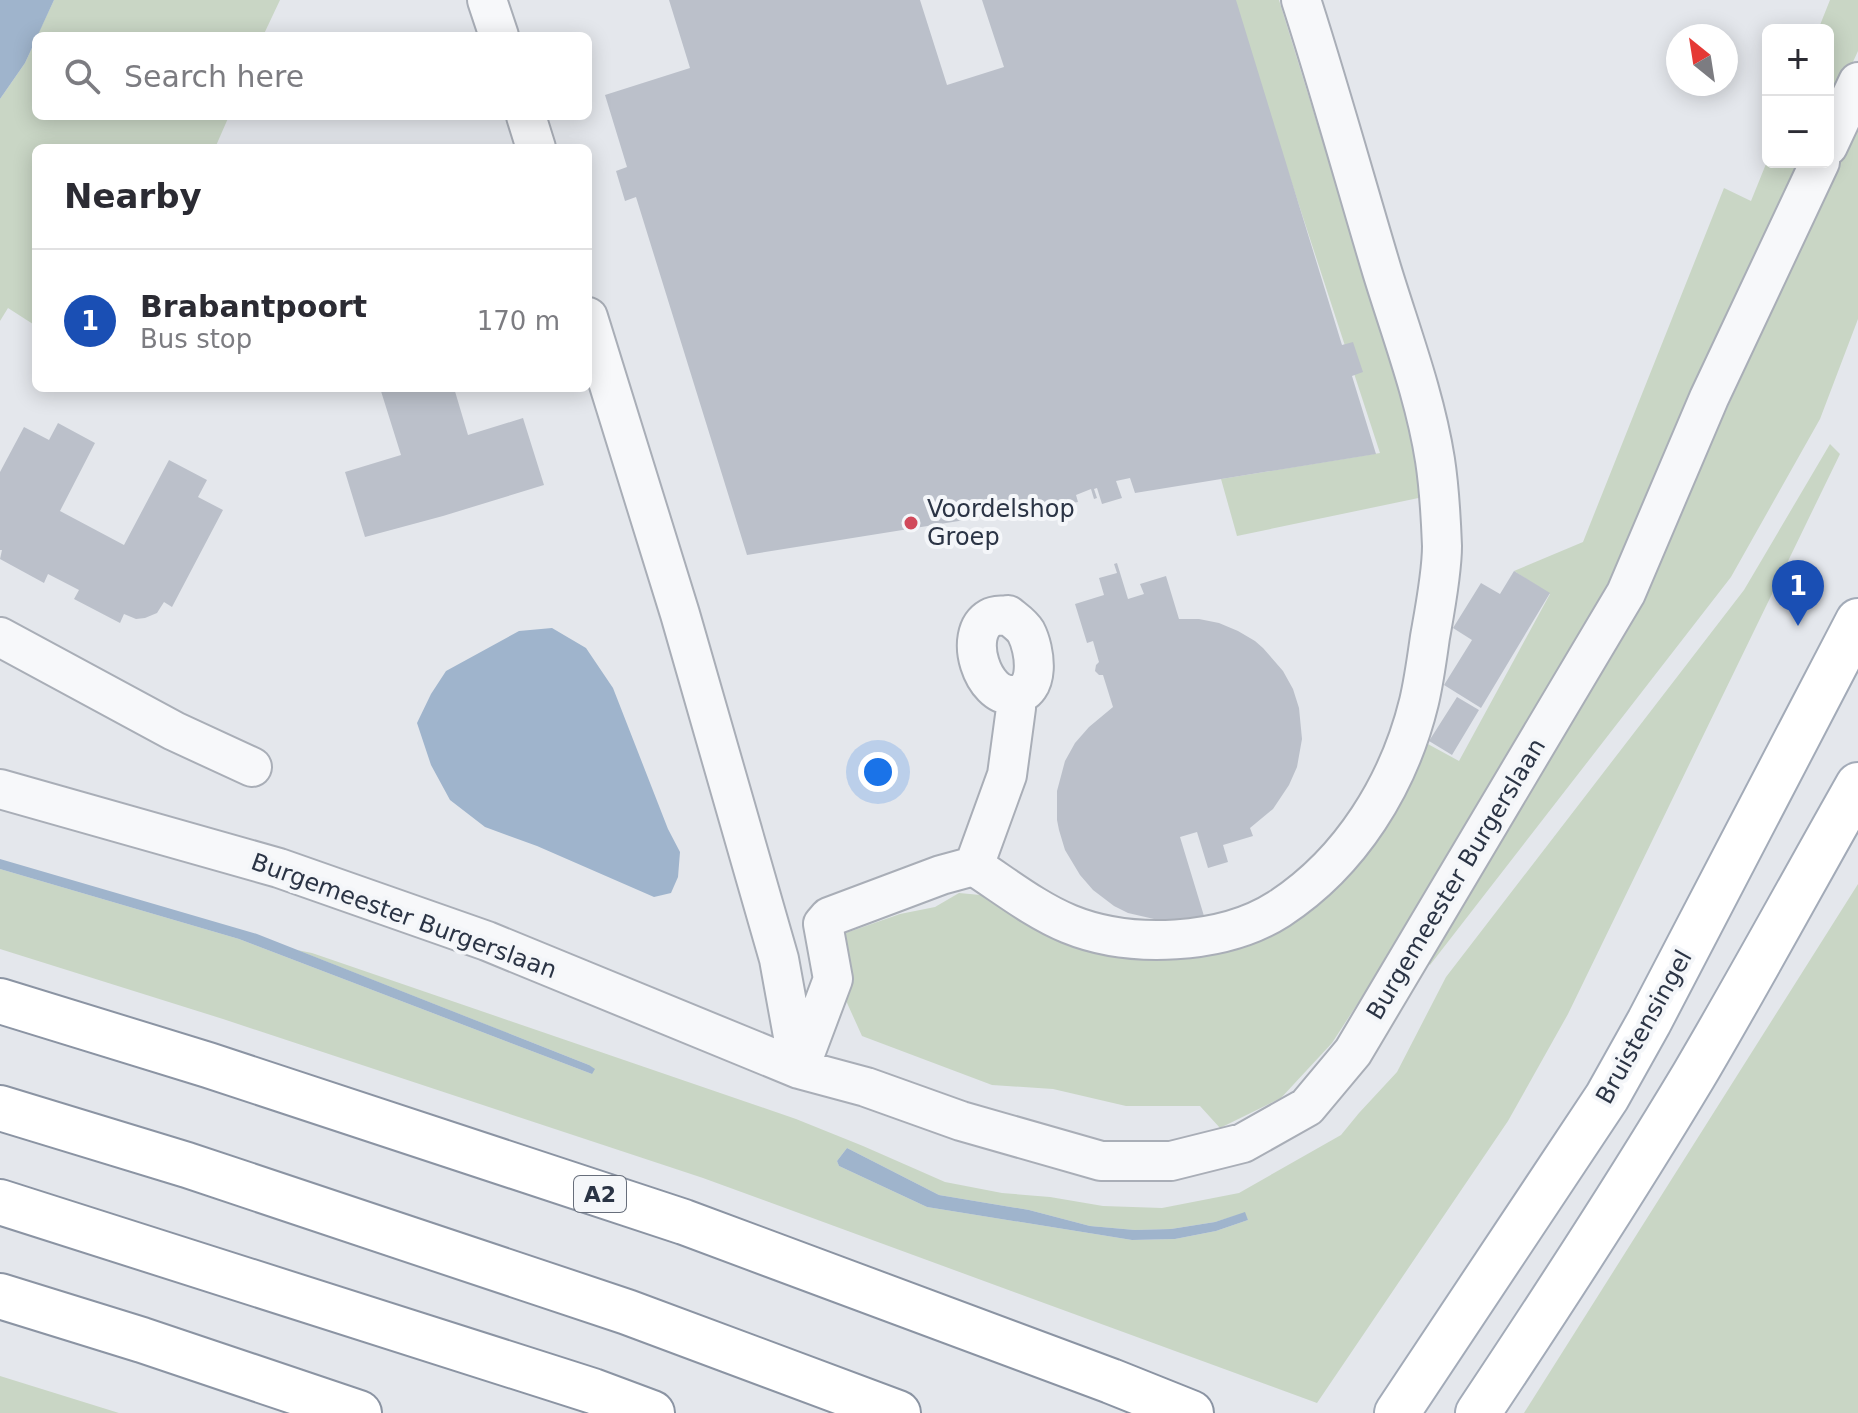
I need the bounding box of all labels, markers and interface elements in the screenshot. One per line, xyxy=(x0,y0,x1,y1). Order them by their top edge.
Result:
north arrow xyxy=(1666,24,1738,96)
map controls xyxy=(1762,24,1834,168)
button: + xyxy=(1762,24,1834,96)
search box xyxy=(32,32,592,120)
icon: search xyxy=(60,54,104,98)
text: Search here xyxy=(124,59,304,94)
button: − xyxy=(1762,96,1834,168)
text: Nearby xyxy=(64,176,202,216)
text: Brabantpoort xyxy=(140,289,367,324)
text: 1 xyxy=(81,306,99,336)
text: 170 m xyxy=(477,306,560,336)
text: Bus stop xyxy=(140,324,252,354)
place label: Voordelshop Groep xyxy=(927,495,1075,551)
marker: Voordelshop Groep xyxy=(902,514,920,532)
pin: 1 xyxy=(1772,560,1824,626)
street label: Burgemeester Burgerslaan xyxy=(1361,733,1551,1025)
your location xyxy=(858,752,898,792)
street label: Burgemeester Burgerslaan xyxy=(247,848,561,984)
street label: Bruistensingel xyxy=(1590,945,1698,1109)
road number: A2 xyxy=(574,1176,626,1212)

